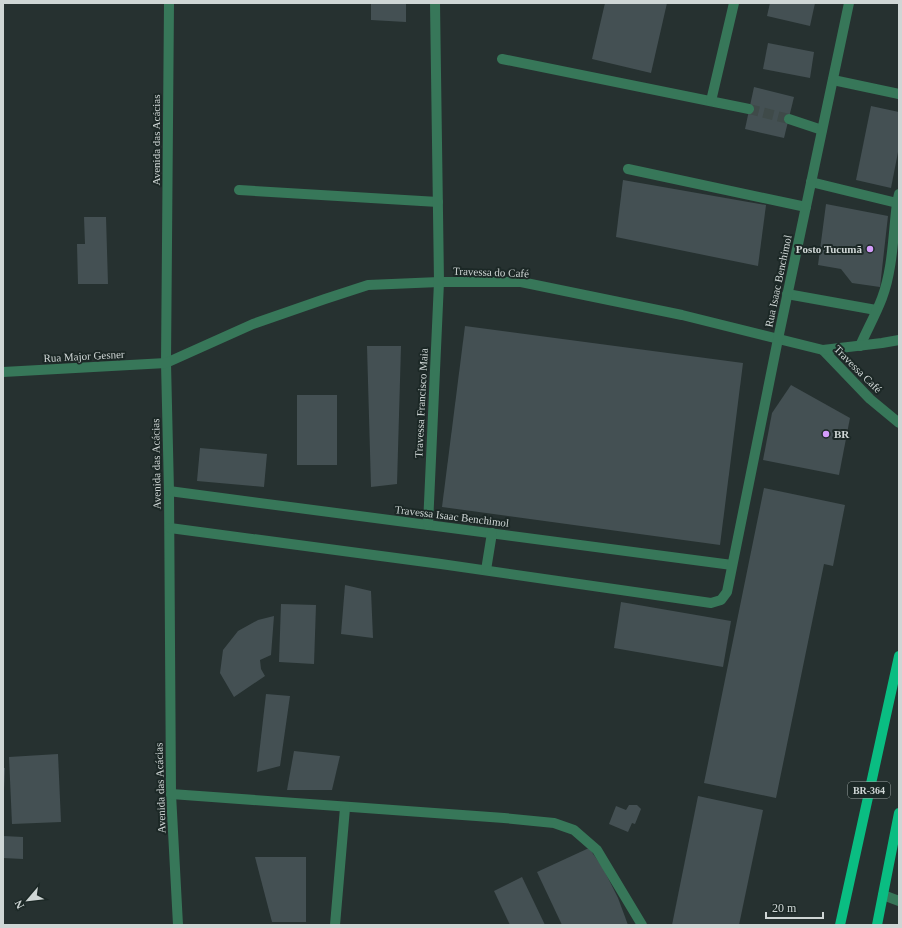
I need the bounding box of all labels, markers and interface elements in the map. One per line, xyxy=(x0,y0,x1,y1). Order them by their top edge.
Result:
street label: Avenida das Acácias xyxy=(150,95,162,185)
street label: Rua Isaac Benchimol xyxy=(762,234,794,328)
place label: Posto Tucumã xyxy=(796,243,862,255)
marker: Posto Tucumã xyxy=(865,244,875,254)
street label: Travessa do Café xyxy=(453,265,529,279)
street label: Travessa Café xyxy=(832,343,884,395)
street label: Rua Major Gesner xyxy=(43,348,125,364)
street label: Travessa Francisco Maia xyxy=(412,348,430,458)
street label: Avenida das Acácias xyxy=(149,418,163,510)
place label: BR xyxy=(834,428,850,440)
marker: BR xyxy=(821,429,831,439)
street label: Travessa Isaac Benchimol xyxy=(394,503,510,529)
street label: Avenida das Acácias xyxy=(152,742,168,834)
road number: BR-364 xyxy=(848,782,890,798)
north arrow xyxy=(8,880,48,920)
scale bar xyxy=(766,894,823,920)
text: N xyxy=(12,898,26,911)
text: 20 m xyxy=(772,901,797,915)

